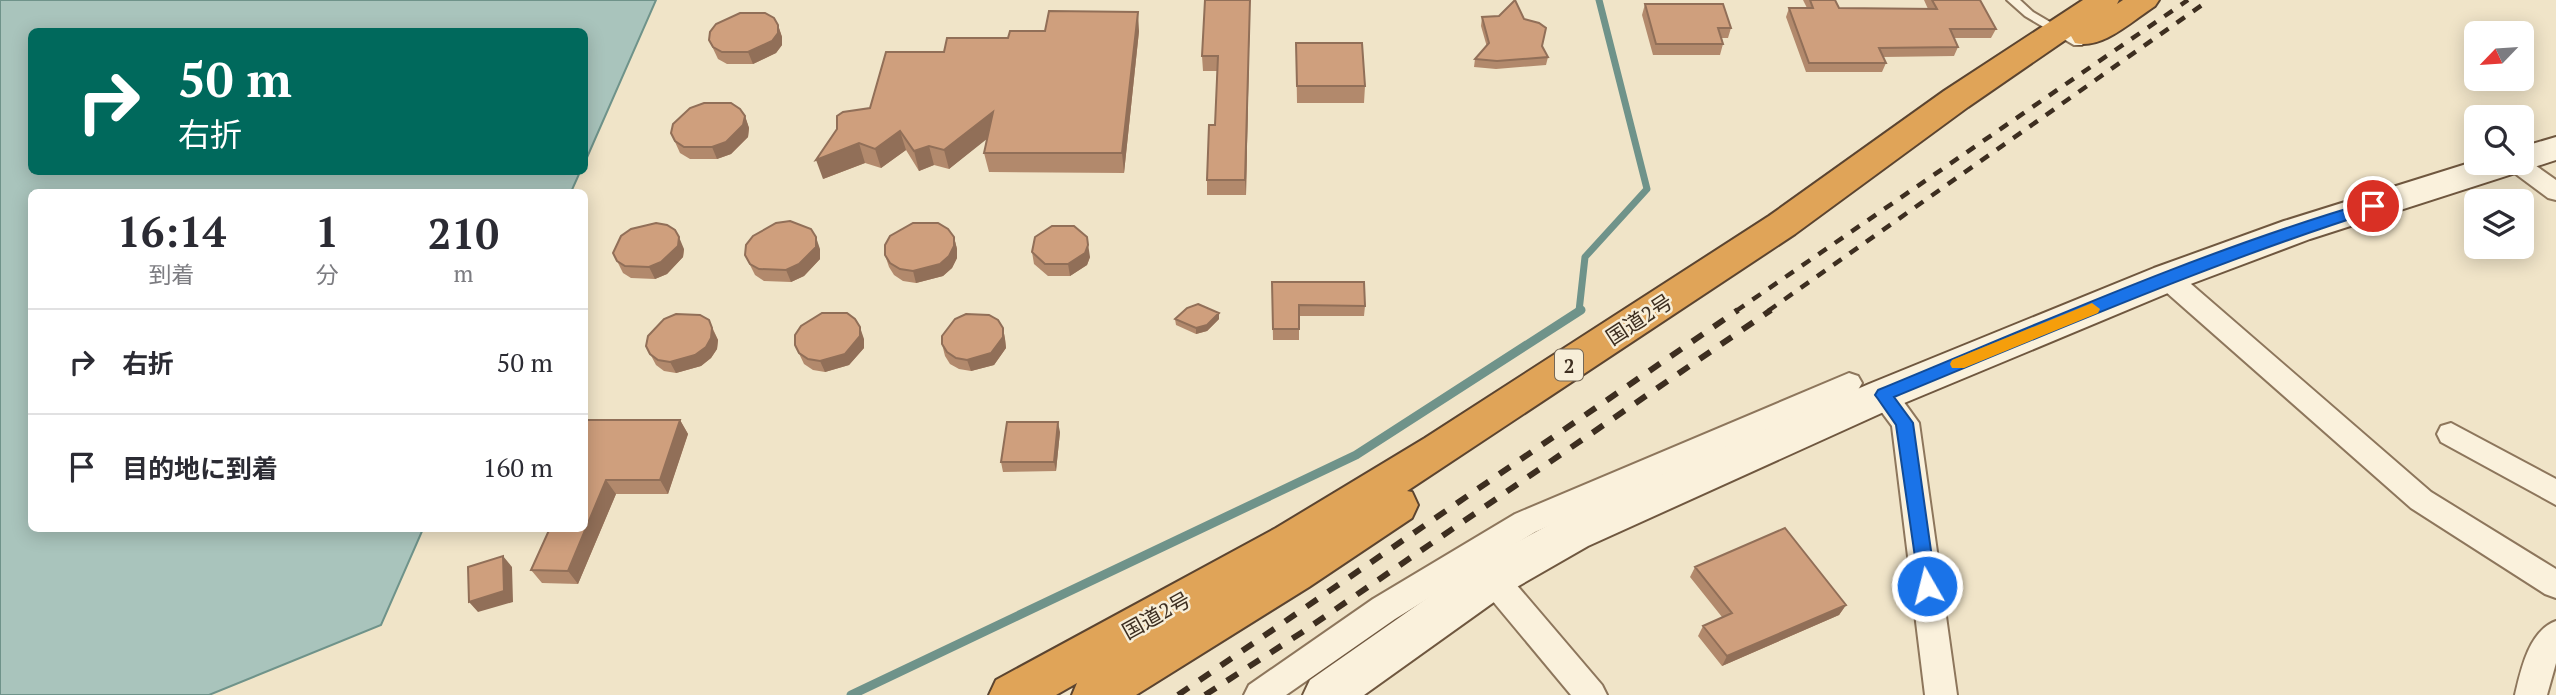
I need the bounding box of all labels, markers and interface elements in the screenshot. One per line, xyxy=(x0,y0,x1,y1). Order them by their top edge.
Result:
north arrow xyxy=(2464,21,2534,91)
map controls xyxy=(2464,21,2534,259)
text: 50 m xyxy=(178,46,292,111)
icon: right xyxy=(63,56,154,147)
button: search xyxy=(2464,105,2534,175)
text: 右折 xyxy=(178,113,242,155)
pin xyxy=(2343,176,2403,236)
icon: arrive xyxy=(2354,187,2392,225)
button: layers xyxy=(2464,189,2534,259)
text: 16:14 xyxy=(117,203,226,259)
text: 1 xyxy=(315,203,339,259)
text: 210 xyxy=(428,205,499,261)
text: m xyxy=(454,258,473,289)
text: 到着 xyxy=(149,259,195,290)
text: 分 xyxy=(316,259,339,290)
street label: 国道2号 xyxy=(1600,287,1678,351)
icon: right xyxy=(63,343,101,381)
text: 50 m xyxy=(497,345,553,379)
text: 右折 xyxy=(122,346,174,380)
road number: 2 xyxy=(1555,350,1583,380)
icon: arrive xyxy=(63,448,101,486)
text: 160 m xyxy=(483,450,553,484)
text: 目的地に到着 xyxy=(122,451,278,485)
position arrow xyxy=(1890,549,1964,623)
street label: 国道2号 xyxy=(1117,585,1195,645)

